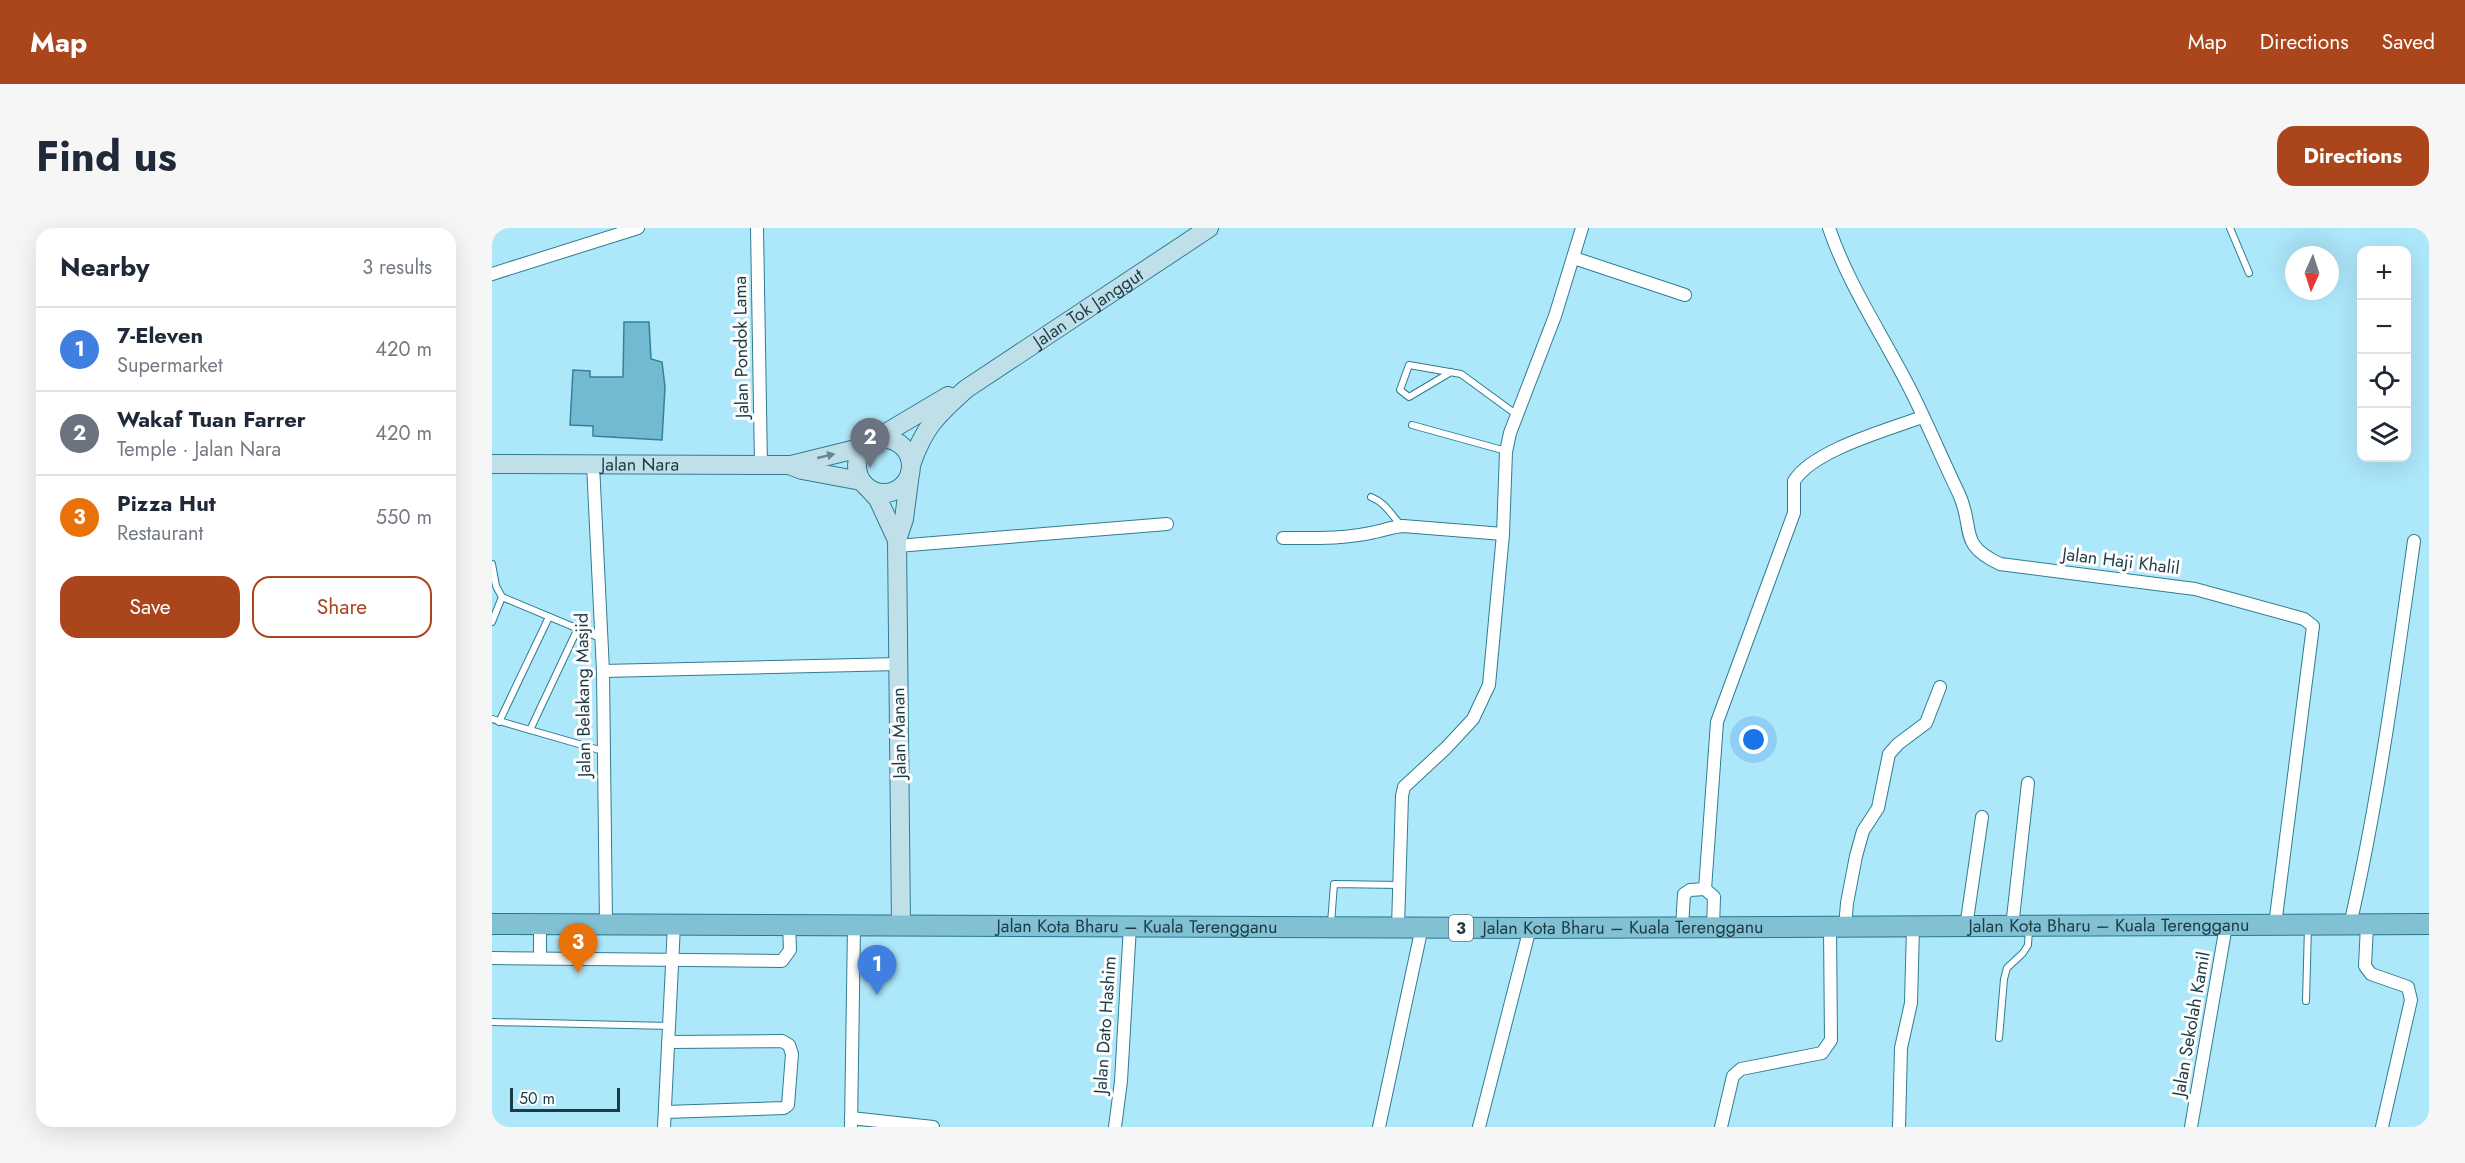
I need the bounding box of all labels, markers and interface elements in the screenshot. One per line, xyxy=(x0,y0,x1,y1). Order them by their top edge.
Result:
text: Map xyxy=(30,22,87,63)
text: Map xyxy=(2188,27,2227,57)
text: Directions xyxy=(2260,27,2349,57)
text: Saved xyxy=(2382,27,2435,57)
text: Find us xyxy=(36,126,177,187)
button: Directions xyxy=(2277,126,2429,186)
north arrow xyxy=(2285,246,2339,300)
map controls xyxy=(2357,246,2411,462)
button: + xyxy=(2357,246,2411,300)
text: Nearby xyxy=(60,248,149,286)
text: 3 results xyxy=(362,253,432,282)
street label: Jalan Tok Janggut xyxy=(1026,262,1149,355)
street label: Jalan Pondok Lama xyxy=(727,276,755,420)
button: − xyxy=(2357,300,2411,354)
text: 7-Eleven xyxy=(117,319,203,351)
text: 1 xyxy=(74,335,85,364)
text: 420 m xyxy=(375,335,432,364)
text: Supermarket xyxy=(117,351,223,380)
button: locate xyxy=(2357,354,2411,408)
text: Wakaf Tuan Farrer xyxy=(117,403,306,435)
button: layers xyxy=(2357,408,2411,462)
pin: 2 xyxy=(850,418,890,468)
text: 2 xyxy=(73,419,86,448)
text: 420 m xyxy=(375,419,432,448)
text: Temple · Jalan Nara xyxy=(117,435,281,464)
one-way arrow xyxy=(817,450,836,460)
street label: Jalan Nara xyxy=(599,451,679,478)
text: Pizza Hut xyxy=(117,487,216,519)
text: 3 xyxy=(73,503,86,532)
text: 550 m xyxy=(376,503,432,532)
text: Restaurant xyxy=(117,519,203,548)
street label: Jalan Haji Khalil xyxy=(2059,541,2181,581)
button: Save xyxy=(60,576,240,638)
button: Share xyxy=(252,576,432,638)
street label: Jalan Belakang Masjid xyxy=(569,613,597,779)
street label: Jalan Manan xyxy=(885,687,913,781)
your location xyxy=(1739,725,1768,754)
street label: Jalan Kota Bharu – Kuala Terengganu xyxy=(1966,912,2250,939)
street label: Jalan Kota Bharu – Kuala Terengganu xyxy=(994,913,1278,940)
street label: Jalan Kota Bharu – Kuala Terengganu xyxy=(1480,914,1764,941)
road number: 3 xyxy=(1449,915,1473,941)
pin: 3 xyxy=(558,924,598,973)
pin: 1 xyxy=(858,946,896,995)
street label: Jalan Sekolah Kamil xyxy=(2165,950,2217,1100)
street label: Jalan Dato Hashim xyxy=(1087,955,1123,1097)
scale bar xyxy=(510,1085,620,1112)
text: 50 m xyxy=(519,1087,555,1110)

